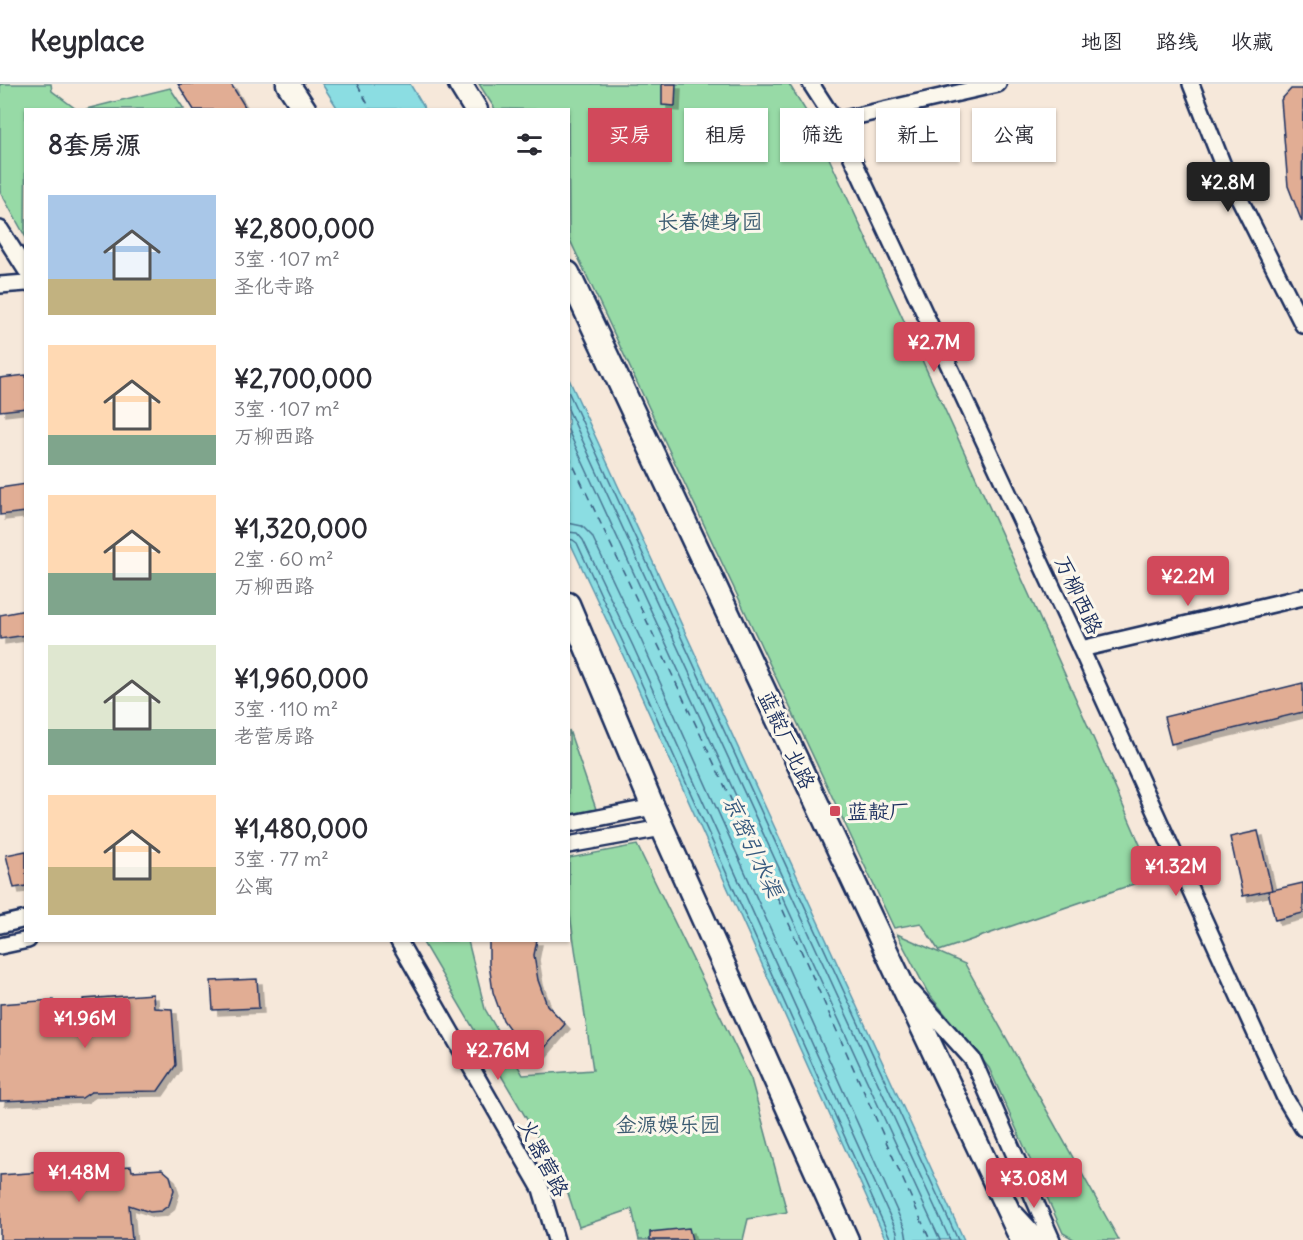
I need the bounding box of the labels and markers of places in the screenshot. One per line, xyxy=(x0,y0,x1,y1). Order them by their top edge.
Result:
pin: ¥2.8M xyxy=(1186,162,1270,213)
pin: ¥2.7M xyxy=(892,322,976,373)
pin: ¥2.2M xyxy=(1146,556,1230,607)
place label: 蓝靛厂 xyxy=(847,798,910,825)
marker: 蓝靛厂 xyxy=(828,804,842,818)
pin: ¥1.32M xyxy=(1127,846,1225,897)
pin: ¥1.96M xyxy=(36,998,134,1049)
pin: ¥2.76M xyxy=(449,1030,547,1081)
pin: ¥1.48M xyxy=(30,1152,128,1203)
pin: ¥3.08M xyxy=(985,1158,1083,1209)

